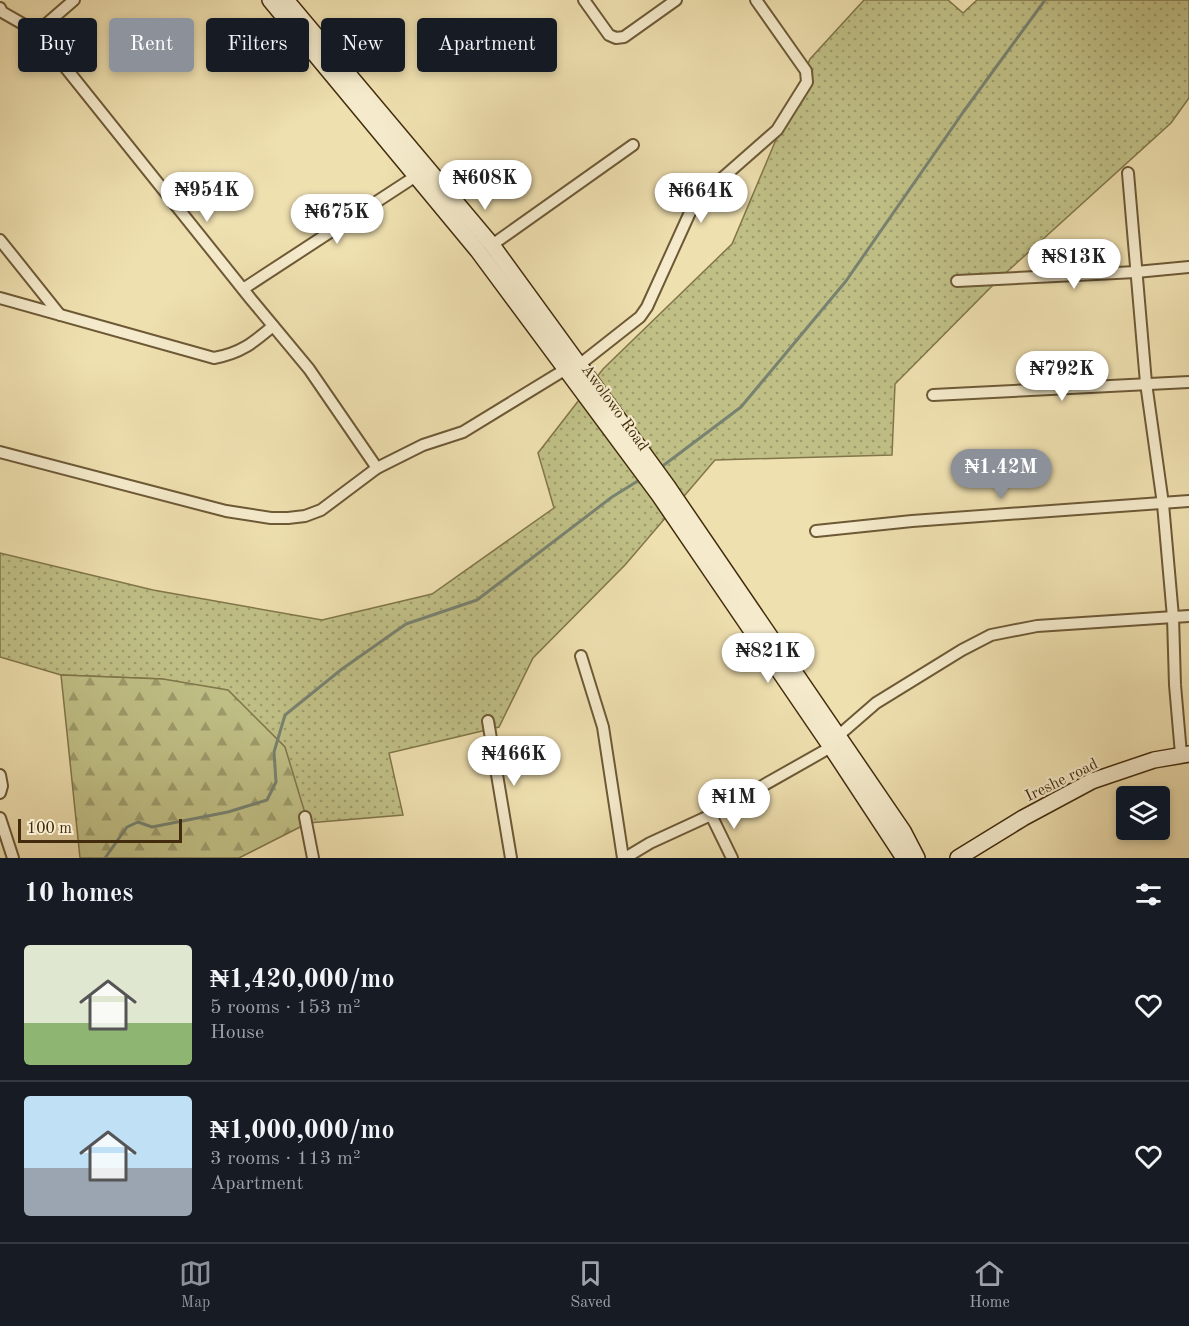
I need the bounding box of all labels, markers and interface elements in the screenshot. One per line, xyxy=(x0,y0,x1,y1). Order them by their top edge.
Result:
chip: Buy xyxy=(18,18,97,72)
chip: Rent xyxy=(109,18,194,72)
chip: Filters xyxy=(206,18,309,72)
chip: New xyxy=(321,18,405,72)
chip: Apartment xyxy=(417,18,557,72)
pin: ₦608K xyxy=(443,160,527,211)
text: ₦608K xyxy=(453,169,517,189)
pin: ₦954K xyxy=(165,172,249,223)
pin: ₦664K xyxy=(659,173,743,224)
text: ₦954K xyxy=(175,181,239,201)
text: ₦664K xyxy=(669,182,733,202)
pin: ₦675K xyxy=(295,194,379,245)
text: ₦675K xyxy=(305,203,369,223)
pin: ₦813K xyxy=(1032,239,1116,290)
text: ₦813K xyxy=(1042,248,1106,268)
pin: ₦792K xyxy=(1020,351,1104,402)
text: ₦792K xyxy=(1030,360,1094,380)
street label: Awolowo Road xyxy=(578,362,651,454)
pin: ₦1.42M xyxy=(952,449,1050,500)
text: ₦1.42M xyxy=(965,458,1037,478)
pin: ₦821K xyxy=(726,633,810,684)
text: ₦821K xyxy=(736,642,800,662)
pin: ₦466K xyxy=(472,736,556,787)
text: ₦466K xyxy=(482,745,546,765)
street label: Ireshe road xyxy=(1023,756,1101,805)
pin: ₦1M xyxy=(705,779,763,830)
map controls xyxy=(1116,786,1170,840)
button: layers xyxy=(1116,786,1170,840)
text: ₦1M xyxy=(712,788,756,808)
scale bar xyxy=(18,816,182,844)
text: 100 m xyxy=(27,821,72,837)
icon: filters xyxy=(1132,878,1165,911)
text: 10 homes xyxy=(24,881,133,907)
text: ₦1,420,000/mo xyxy=(210,967,395,993)
icon: home xyxy=(72,969,144,1041)
icon: heart xyxy=(1132,989,1165,1022)
text: 5 rooms · 153 m² xyxy=(210,998,360,1018)
text: House xyxy=(210,1023,264,1043)
text: ₦1,000,000/mo xyxy=(210,1118,395,1144)
icon: home xyxy=(72,1120,144,1192)
icon: heart xyxy=(1132,1140,1165,1173)
text: 3 rooms · 113 m² xyxy=(210,1149,360,1169)
text: Apartment xyxy=(210,1174,304,1194)
tab: Map xyxy=(179,1257,212,1313)
tab: Saved xyxy=(570,1257,611,1313)
tab: Home xyxy=(969,1257,1010,1313)

